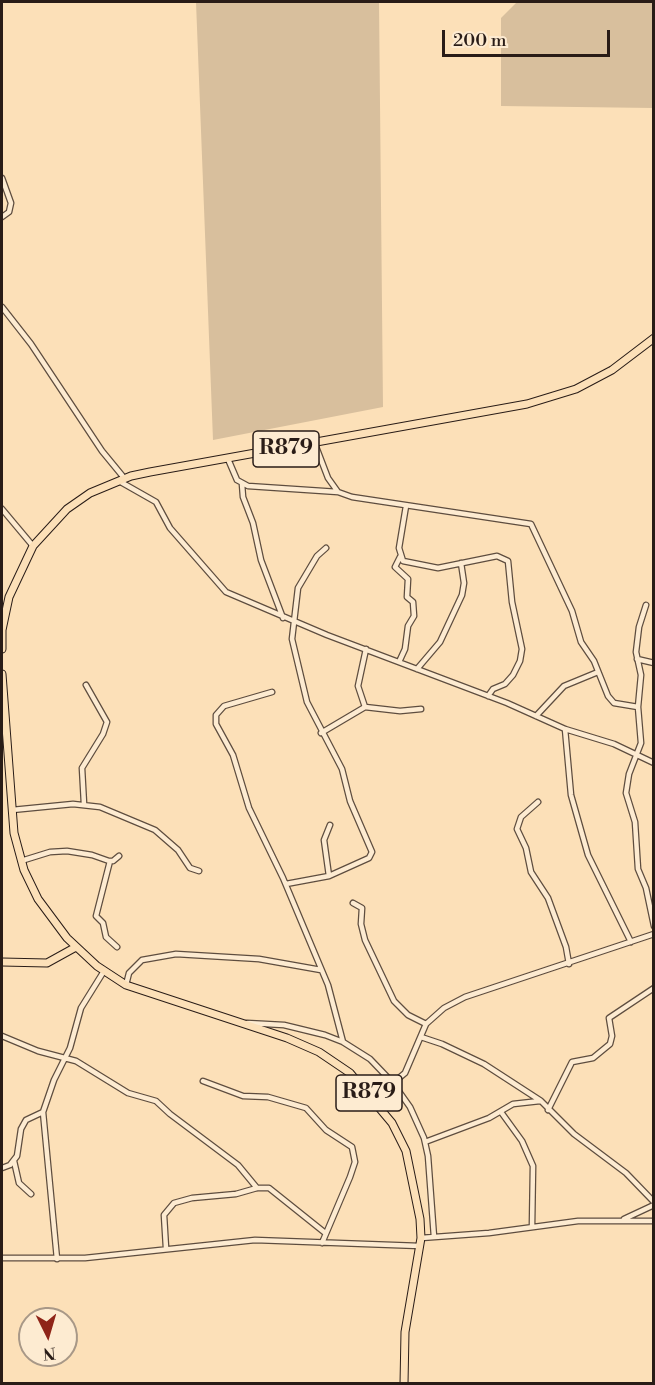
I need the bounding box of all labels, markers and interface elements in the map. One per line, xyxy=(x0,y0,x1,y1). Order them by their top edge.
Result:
scale bar xyxy=(445,18,613,56)
text: 200 m xyxy=(453,29,507,52)
road number: R879 xyxy=(253,431,319,467)
road number: R879 xyxy=(336,1075,402,1111)
north arrow xyxy=(18,1307,78,1367)
text: N xyxy=(42,1342,57,1363)

